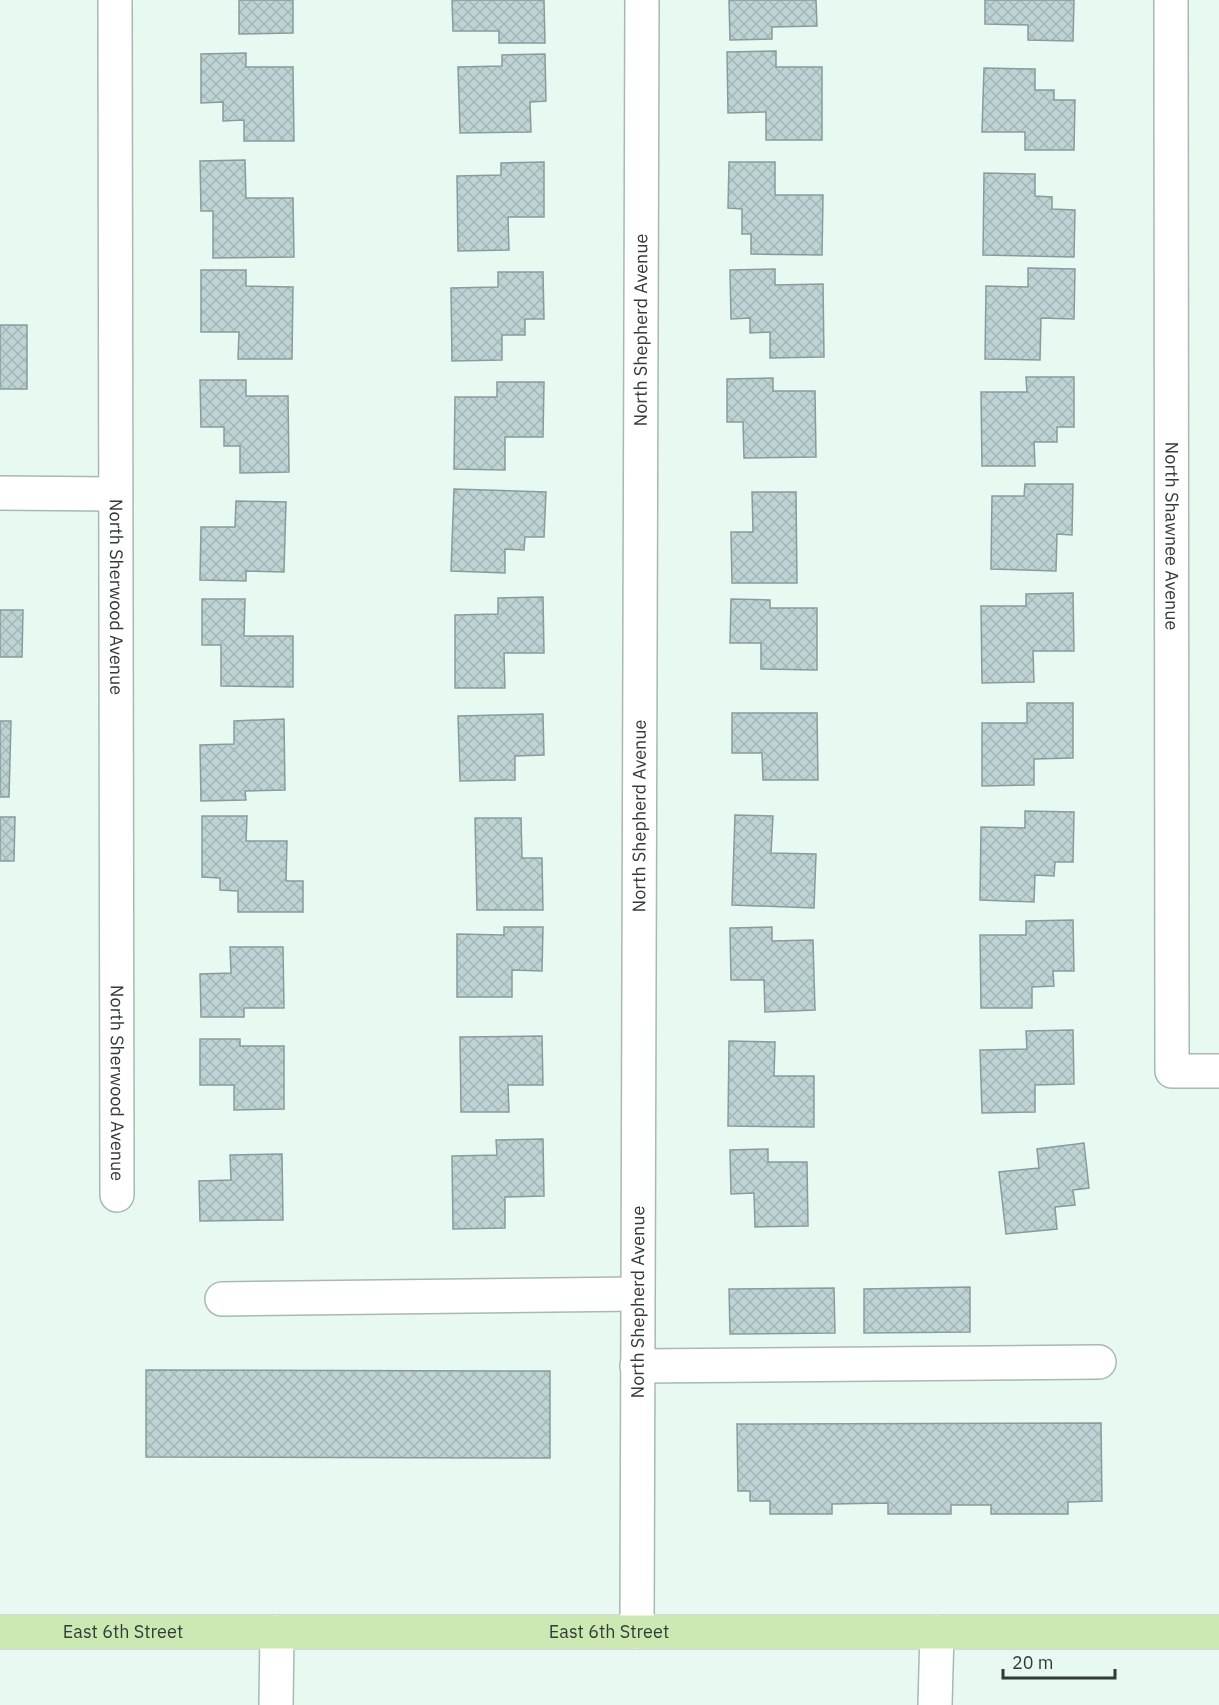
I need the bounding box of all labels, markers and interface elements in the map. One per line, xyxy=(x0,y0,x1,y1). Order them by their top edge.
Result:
street label: North Shepherd Avenue xyxy=(629,233,652,426)
street label: North Shawnee Avenue xyxy=(1160,442,1184,631)
street label: North Sherwood Avenue xyxy=(105,499,128,695)
street label: North Shepherd Avenue xyxy=(627,719,651,912)
street label: North Sherwood Avenue xyxy=(106,985,129,1181)
street label: North Shepherd Avenue xyxy=(626,1205,649,1398)
street label: East 6th Street xyxy=(63,1620,183,1643)
street label: East 6th Street xyxy=(549,1620,669,1643)
scale bar xyxy=(1003,1642,1116,1680)
text: 20 m xyxy=(1012,1651,1054,1674)

